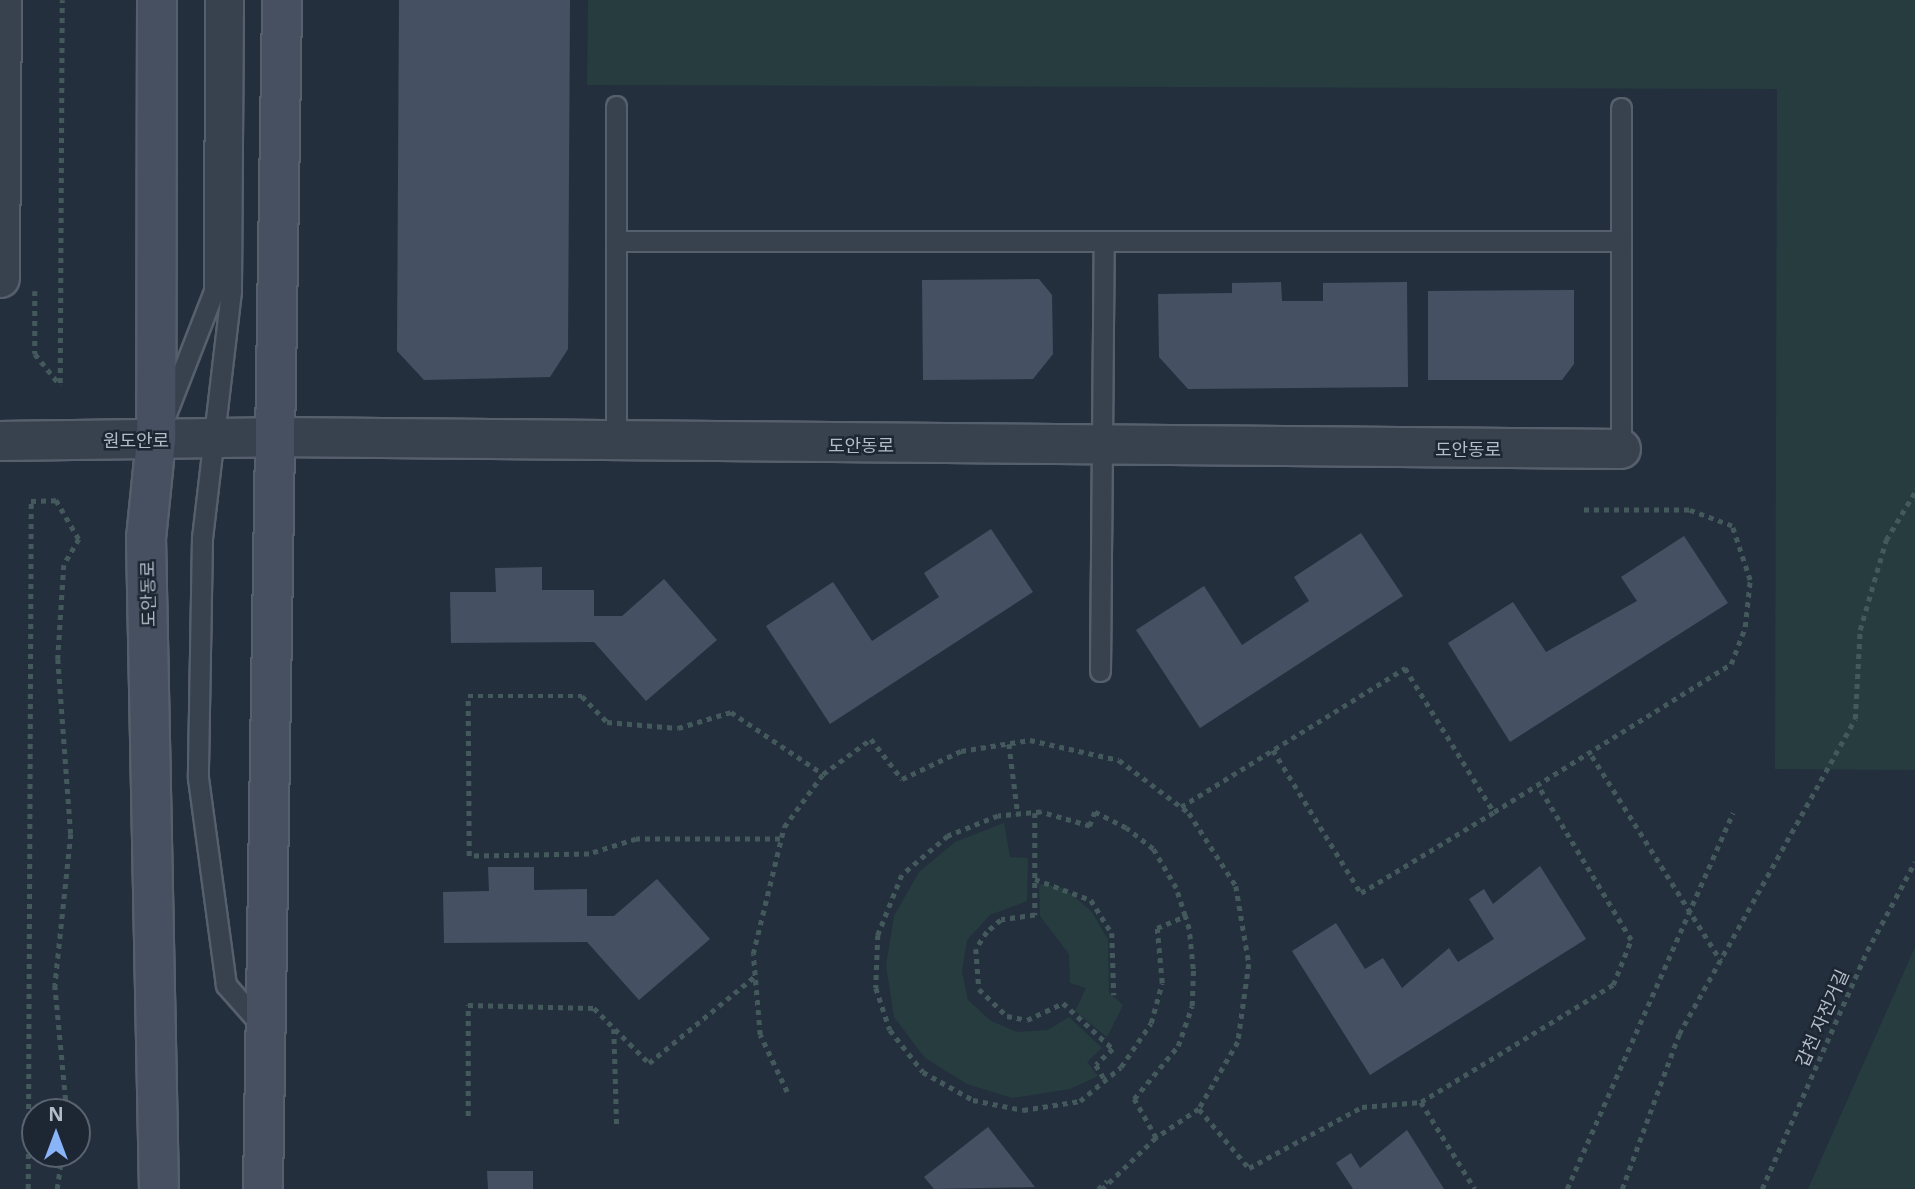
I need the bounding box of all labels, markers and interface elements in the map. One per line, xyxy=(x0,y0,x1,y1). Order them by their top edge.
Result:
street label: 원도안로 xyxy=(103,429,169,451)
street label: 도안동로 xyxy=(828,434,894,456)
street label: 도안동로 xyxy=(1435,438,1501,460)
street label: 도안동로 xyxy=(137,561,159,627)
street label: 갑천 자전거길 xyxy=(1791,966,1853,1070)
north arrow xyxy=(21,1098,91,1168)
text: N xyxy=(48,1101,64,1127)

